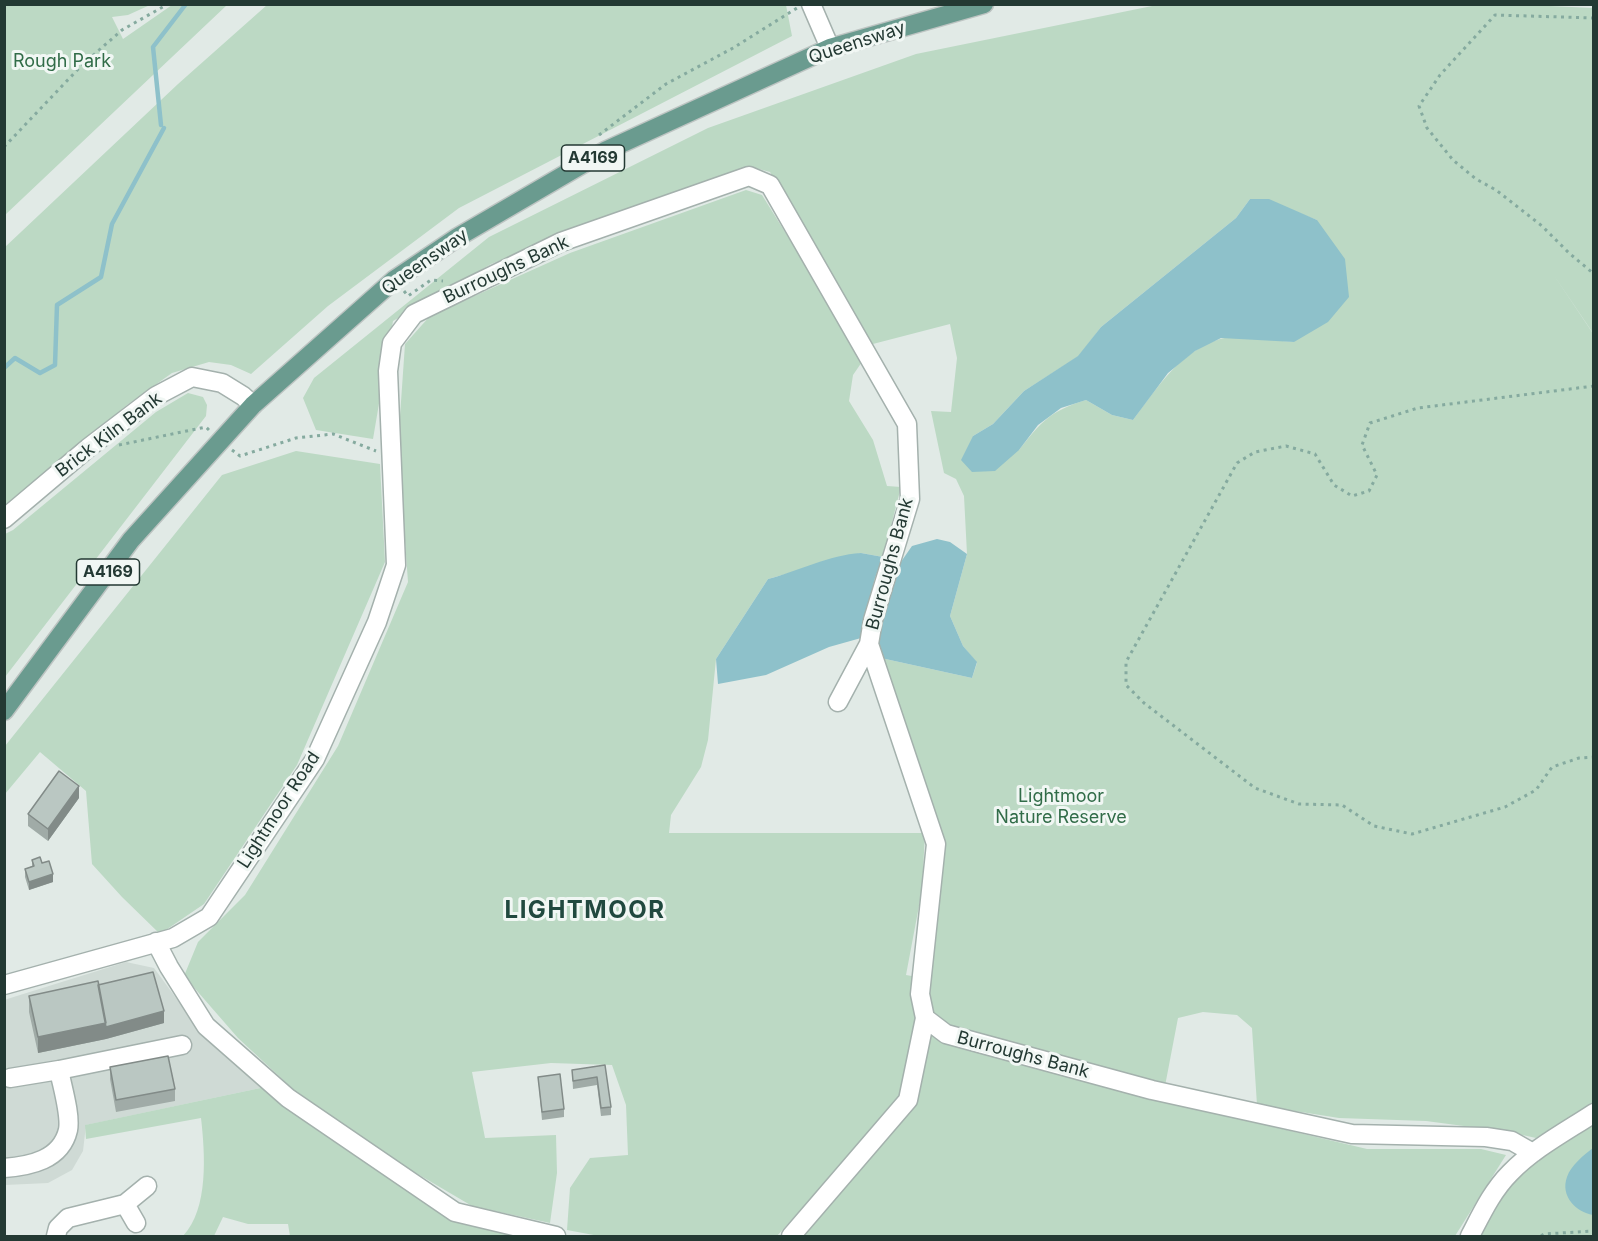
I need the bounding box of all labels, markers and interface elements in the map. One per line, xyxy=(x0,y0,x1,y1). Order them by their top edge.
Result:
street label: Queensway xyxy=(806,17,908,69)
park label: Rough Park xyxy=(13,51,111,73)
road number: A4169 xyxy=(562,145,624,171)
street label: Queensway xyxy=(378,224,472,300)
street label: Burroughs Bank xyxy=(440,231,572,309)
street label: Brick Kiln Bank xyxy=(52,388,166,482)
street label: Burroughs Bank xyxy=(862,496,918,632)
road number: A4169 xyxy=(76,559,140,585)
street label: Lightmoor Road xyxy=(233,748,325,872)
park label: Lightmoor Nature Reserve xyxy=(995,786,1127,828)
district label: LIGHTMOOR xyxy=(505,897,665,925)
street label: Burroughs Bank xyxy=(955,1027,1091,1083)

